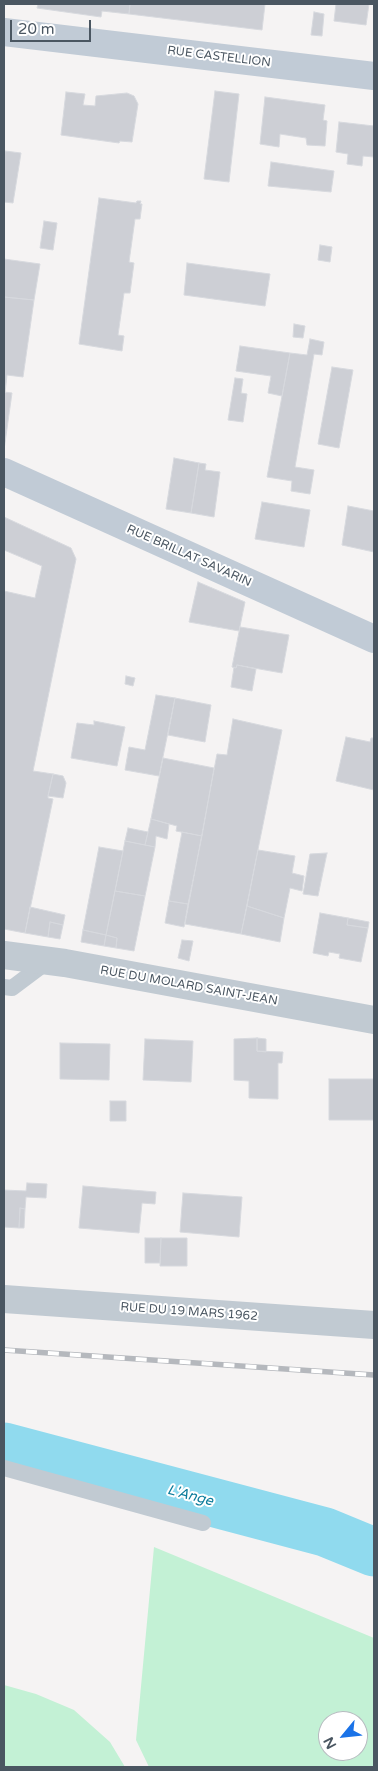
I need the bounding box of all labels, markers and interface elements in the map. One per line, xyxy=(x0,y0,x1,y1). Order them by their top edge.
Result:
scale bar xyxy=(12,10,94,42)
text: 20 m xyxy=(18,20,55,38)
street label: RUE CASTELLION xyxy=(166,44,272,70)
street label: RUE BRILLAT SAVARIN xyxy=(124,522,254,590)
street label: RUE DU MOLARD SAINT-JEAN xyxy=(99,963,279,1009)
street label: RUE DU 19 MARS 1962 xyxy=(120,1300,258,1324)
water label: L'Ange xyxy=(165,1482,215,1510)
north arrow xyxy=(318,1711,368,1761)
text: N xyxy=(320,1734,340,1752)

